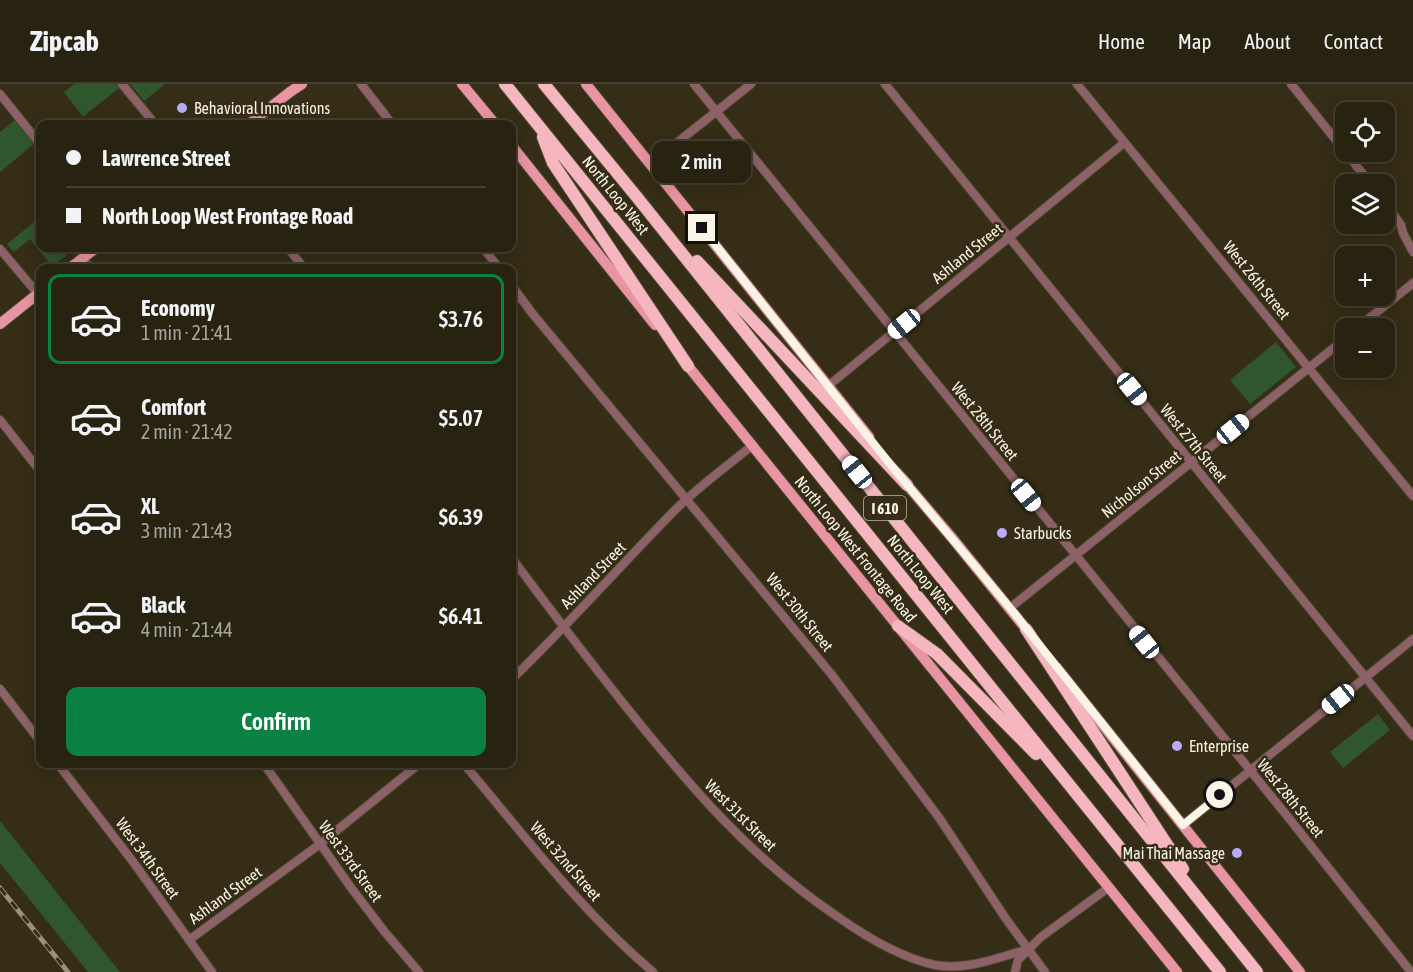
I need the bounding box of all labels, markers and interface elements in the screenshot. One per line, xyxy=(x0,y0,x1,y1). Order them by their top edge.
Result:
text: Zipcab xyxy=(30,25,99,57)
text: Home xyxy=(1098,29,1145,53)
text: Map xyxy=(1178,29,1212,53)
text: About xyxy=(1245,29,1291,53)
text: Contact xyxy=(1324,29,1383,53)
place label: Behavioral Innovations xyxy=(194,99,331,117)
marker: Behavioral Innovations xyxy=(175,101,189,115)
map controls xyxy=(1335,102,1395,378)
button: locate xyxy=(1335,102,1395,162)
callout: 2 min xyxy=(652,141,752,183)
text: Lawrence Street xyxy=(102,145,230,171)
text: 2 min xyxy=(681,150,722,173)
street label: North Loop West xyxy=(578,152,653,239)
button: layers xyxy=(1335,174,1395,234)
text: North Loop West Frontage Road xyxy=(102,203,353,229)
route end xyxy=(688,214,715,241)
street label: Ashland Street xyxy=(928,219,1006,287)
street label: West 26th Street xyxy=(1220,237,1294,323)
button: + xyxy=(1335,246,1395,306)
icon: car xyxy=(69,292,123,346)
text: Economy xyxy=(141,295,215,321)
text: $3.76 xyxy=(439,306,483,332)
car xyxy=(884,306,924,342)
button: − xyxy=(1335,318,1395,378)
text: 1 min · 21:41 xyxy=(141,321,233,344)
car xyxy=(1114,369,1150,409)
street label: West 28th Street xyxy=(948,378,1022,464)
icon: car xyxy=(69,391,123,445)
text: Comfort xyxy=(141,394,206,420)
street label: West 27th Street xyxy=(1157,400,1231,486)
text: $5.07 xyxy=(439,405,483,431)
car xyxy=(1213,411,1253,447)
text: 2 min · 21:42 xyxy=(141,420,233,443)
street label: Nicholson Street xyxy=(1098,446,1185,521)
car xyxy=(839,452,875,492)
street label: North Loop West Frontage Road xyxy=(791,472,921,626)
car xyxy=(1008,475,1044,515)
icon: car xyxy=(69,490,123,544)
text: XL xyxy=(141,493,159,519)
road number: I 610 xyxy=(864,496,906,520)
text: $6.39 xyxy=(439,504,483,530)
text: 3 min · 21:43 xyxy=(141,519,233,542)
place label: Starbucks xyxy=(1014,524,1072,542)
marker: Starbucks xyxy=(995,526,1009,540)
street label: North Loop West xyxy=(883,531,959,617)
street label: Ashland Street xyxy=(557,538,629,612)
street label: West 30th Street xyxy=(763,569,837,655)
icon: car xyxy=(69,589,123,643)
text: Black xyxy=(141,592,185,618)
text: $6.41 xyxy=(439,603,483,629)
text: 4 min · 21:44 xyxy=(141,618,233,641)
car xyxy=(1126,622,1162,662)
car xyxy=(1318,681,1358,717)
button: Confirm xyxy=(66,687,486,756)
place label: Enterprise xyxy=(1189,737,1249,756)
marker: Enterprise xyxy=(1170,739,1184,753)
street label: West 28th Street xyxy=(1254,755,1328,841)
street label: West 31st Street xyxy=(702,776,781,855)
route start xyxy=(1206,781,1233,808)
street label: West 34th Street xyxy=(113,814,184,902)
street label: West 33rd Street xyxy=(316,817,387,905)
street label: West 32nd Street xyxy=(527,818,605,904)
place label: Mai Thai Massage xyxy=(1122,844,1225,863)
marker: Mai Thai Massage xyxy=(1230,846,1244,860)
street label: Ashland Street xyxy=(185,862,265,927)

